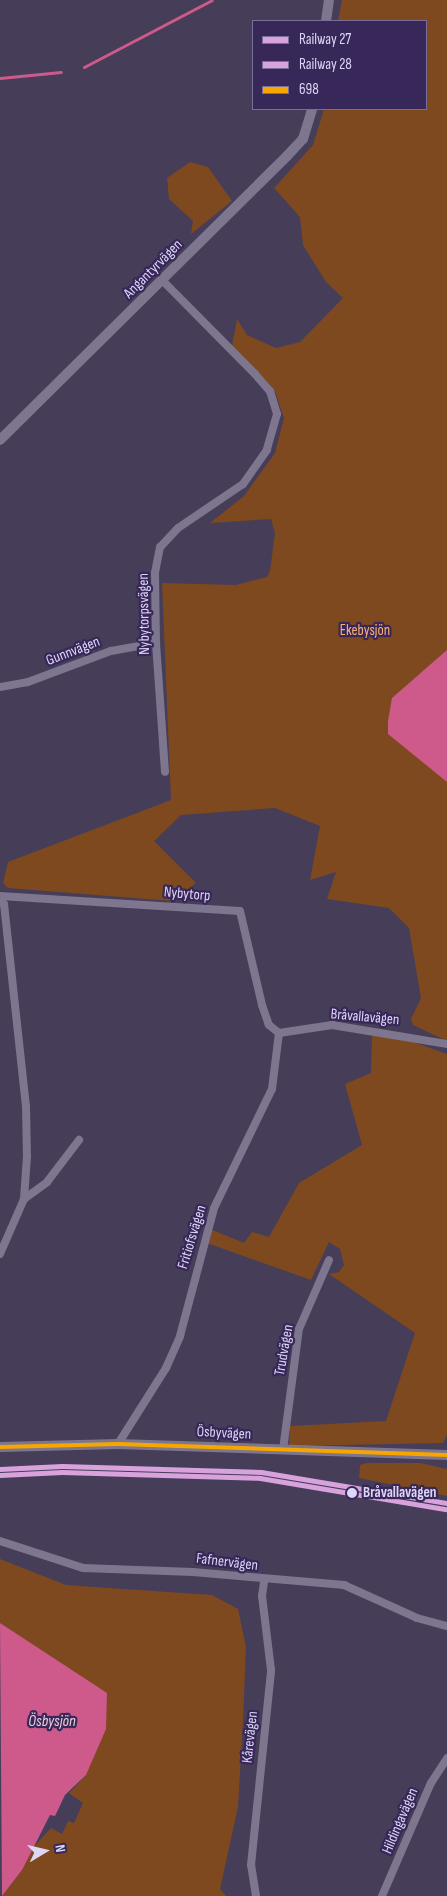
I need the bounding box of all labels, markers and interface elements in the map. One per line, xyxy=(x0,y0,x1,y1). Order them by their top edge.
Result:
legend xyxy=(252,20,427,110)
text: Railway 27 xyxy=(299,30,351,49)
text: Railway 28 xyxy=(299,55,352,74)
text: 698 xyxy=(299,80,319,99)
street label: Angantyrvägen xyxy=(120,236,186,302)
street label: Nybytorpsvägen xyxy=(134,573,154,655)
park label: Ekebysjön xyxy=(340,622,390,640)
street label: Gunnvägen xyxy=(43,633,103,669)
street label: Nybytorp xyxy=(163,883,211,905)
street label: Bråvallavägen xyxy=(330,1005,400,1029)
street label: Fritiofsvägen xyxy=(174,1203,210,1271)
street label: Trudvägen xyxy=(271,1323,297,1377)
street label: Ösbyvägen xyxy=(196,1423,252,1443)
place label: Bråvallavägen xyxy=(363,1484,436,1502)
marker: Bråvallavägen xyxy=(345,1486,359,1500)
street label: Fafnervägen xyxy=(195,1549,259,1575)
street label: Kårevägen xyxy=(238,1710,262,1764)
water label: Ösbysjön xyxy=(28,1712,76,1732)
street label: Hildingavägen xyxy=(378,1785,422,1857)
north arrow xyxy=(20,1826,70,1876)
text: N xyxy=(51,1844,69,1854)

